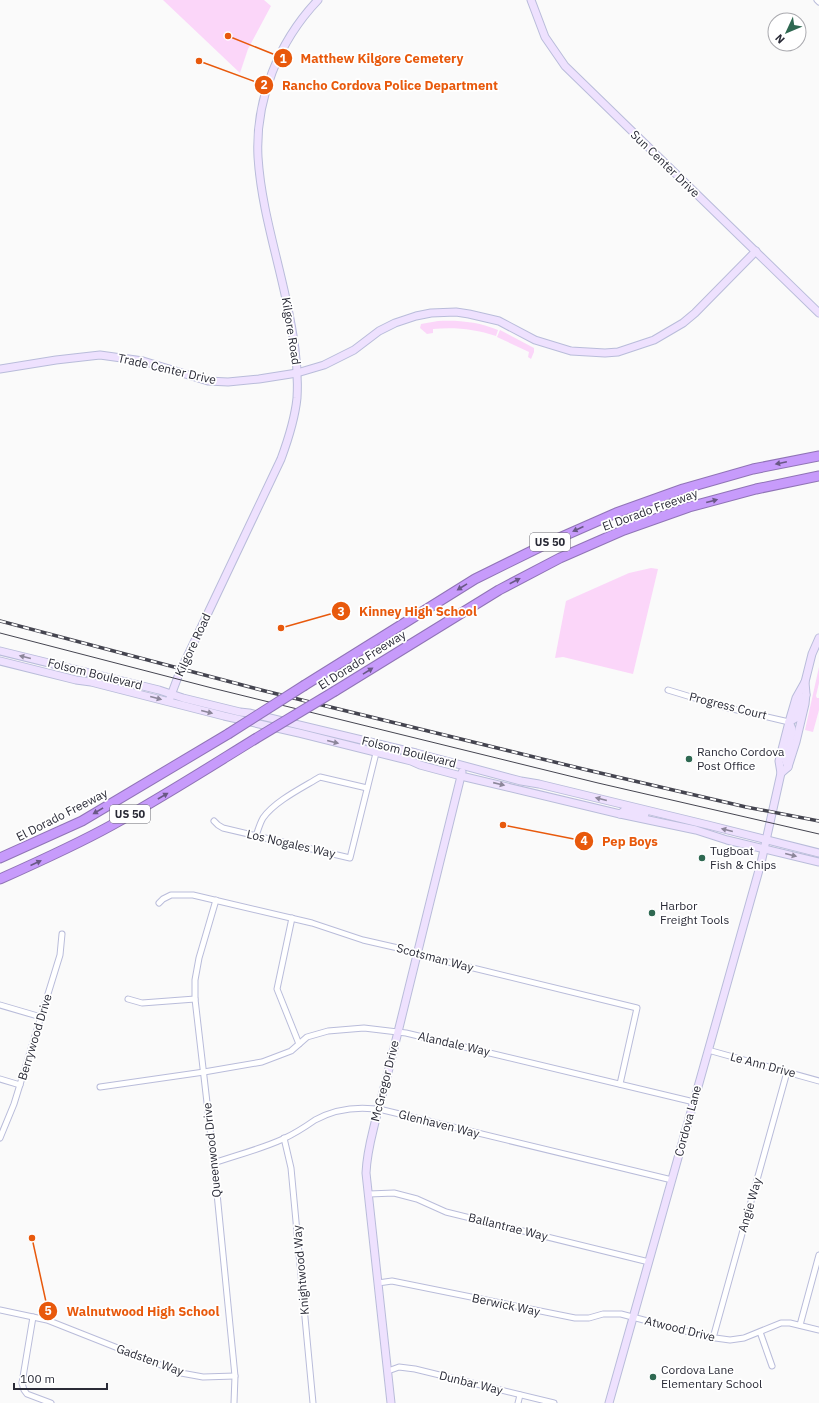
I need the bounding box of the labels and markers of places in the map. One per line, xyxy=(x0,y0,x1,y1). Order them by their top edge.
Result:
callout: Matthew Kilgore Cemetery xyxy=(273,46,472,71)
callout: Rancho Cordova Police Department xyxy=(254,73,506,98)
callout: Kinney High School xyxy=(331,599,485,624)
place label: Rancho Cordova Post Office xyxy=(697,744,785,773)
marker: Rancho Cordova Post Office xyxy=(684,754,694,764)
callout: Pep Boys xyxy=(574,829,666,854)
place label: Tugboat Fish & Chips xyxy=(710,843,777,872)
marker: Tugboat Fish & Chips xyxy=(697,853,707,863)
place label: Harbor Freight Tools xyxy=(660,898,729,927)
marker: Harbor Freight Tools xyxy=(647,908,657,918)
callout: Walnutwood High School xyxy=(38,1299,227,1324)
place label: Cordova Lane Elementary School xyxy=(661,1362,762,1391)
marker: Cordova Lane Elementary School xyxy=(648,1372,658,1382)

